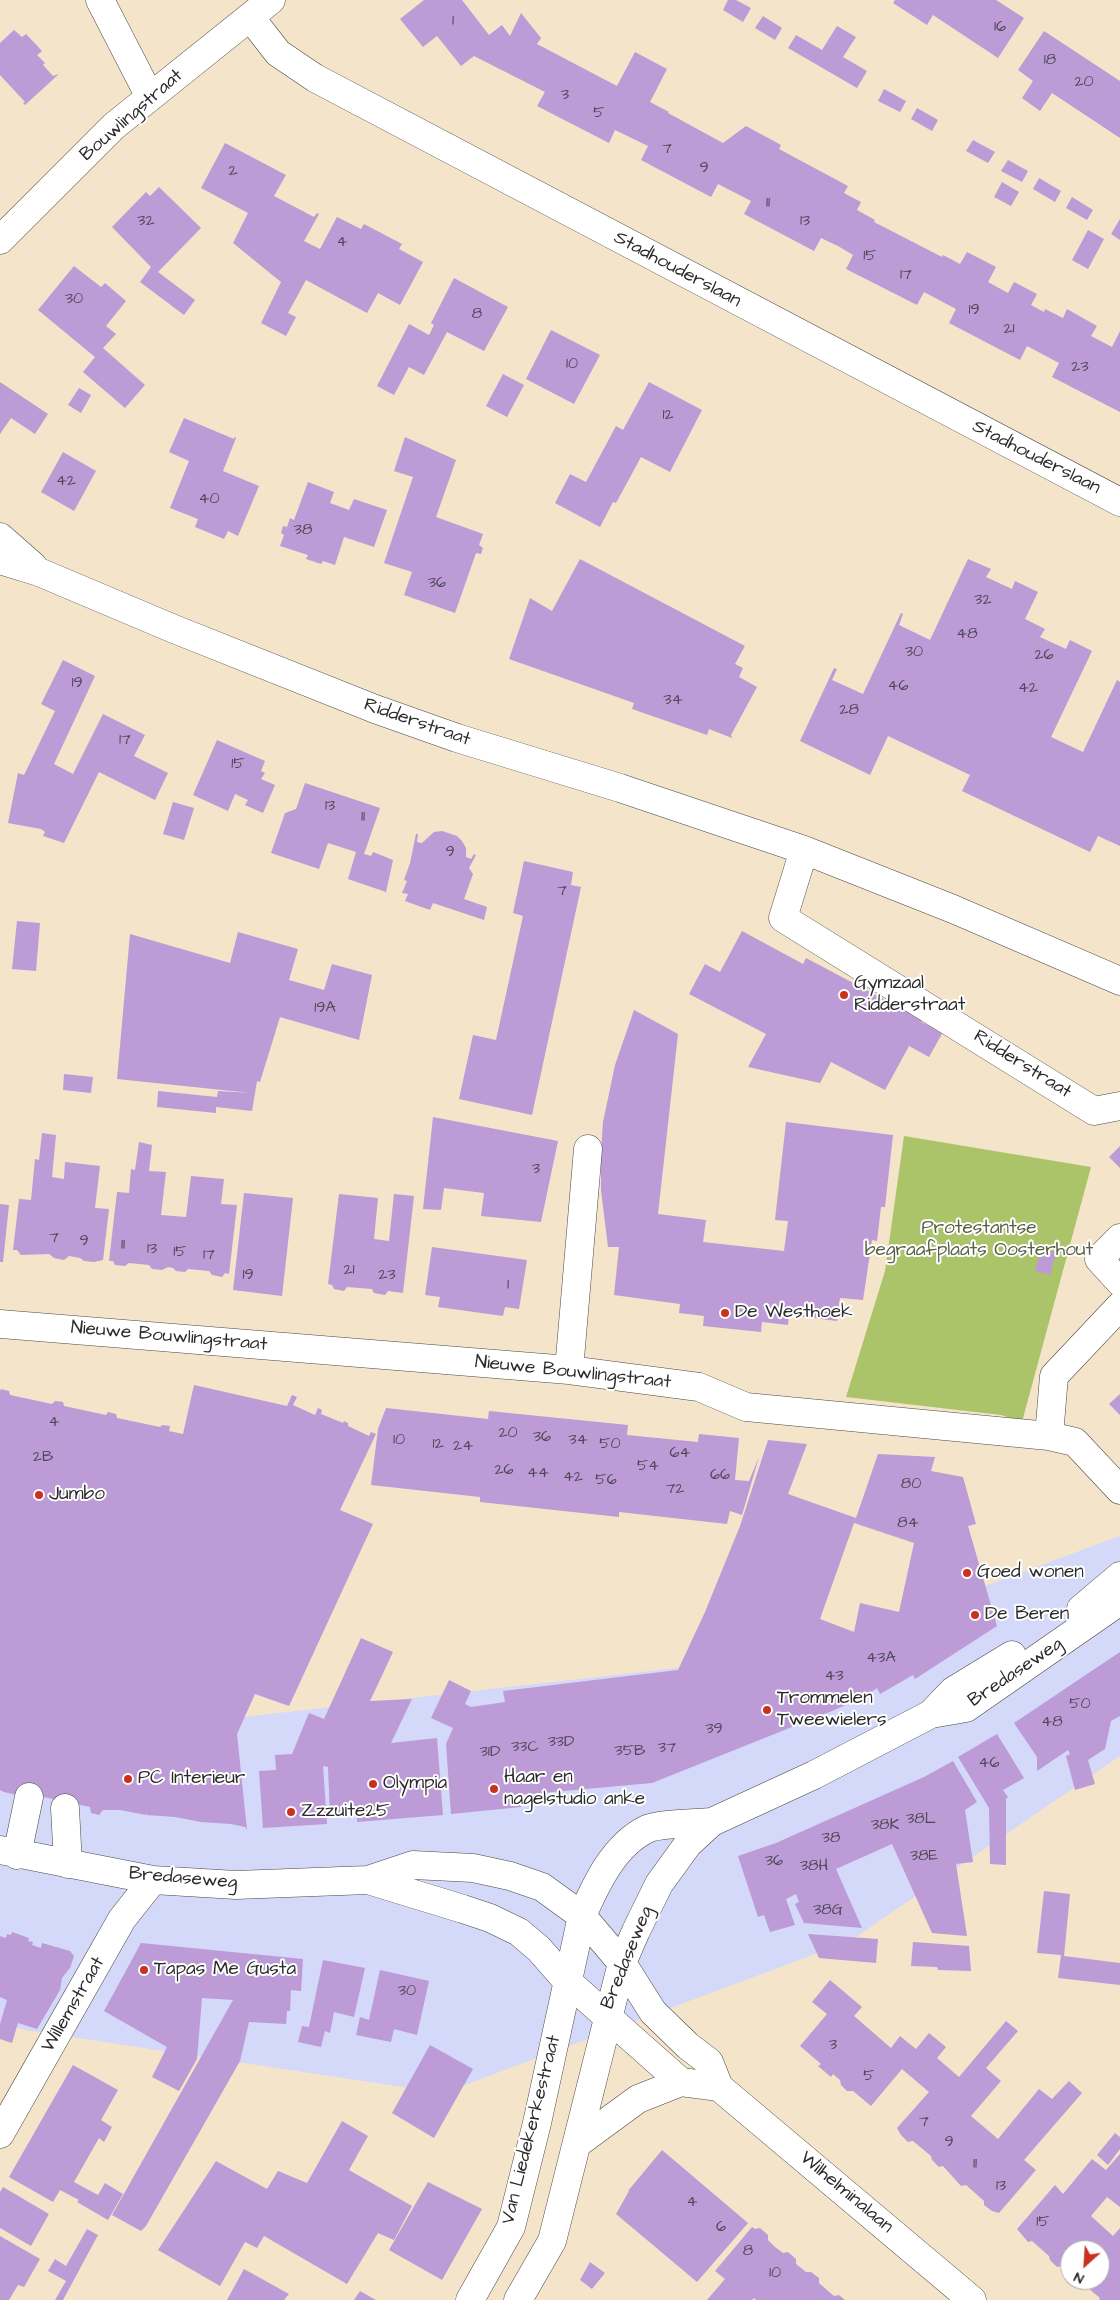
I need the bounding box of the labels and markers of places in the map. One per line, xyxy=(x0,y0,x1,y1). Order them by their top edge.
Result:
place label: Gymzaal Ridderstraat xyxy=(854,973,965,1017)
marker: Gymzaal Ridderstraat xyxy=(838,989,850,1001)
place label: De Westhoek xyxy=(735,1302,853,1324)
marker: De Westhoek xyxy=(719,1307,731,1319)
place label: Jumbo xyxy=(49,1484,105,1506)
marker: Jumbo xyxy=(33,1489,45,1501)
place label: Goed wonen xyxy=(977,1562,1084,1584)
marker: Goed wonen xyxy=(961,1567,973,1579)
place label: De Beren xyxy=(985,1604,1069,1626)
marker: De Beren xyxy=(969,1609,981,1621)
place label: Trommelen Tweewielers xyxy=(777,1688,887,1732)
marker: Trommelen Tweewielers xyxy=(761,1704,773,1716)
place label: Haar en nagelstudio anke xyxy=(504,1767,645,1811)
place label: PC Interieur xyxy=(138,1768,245,1790)
marker: PC Interieur xyxy=(122,1773,134,1785)
place label: Olympia xyxy=(383,1773,447,1795)
marker: Olympia xyxy=(367,1778,379,1790)
marker: Haar en nagelstudio anke xyxy=(488,1783,500,1795)
place label: Zzzuite25 xyxy=(301,1801,390,1823)
marker: Zzzuite25 xyxy=(285,1806,297,1818)
place label: Tapas Me Gusta xyxy=(154,1959,296,1981)
marker: Tapas Me Gusta xyxy=(138,1964,150,1976)

